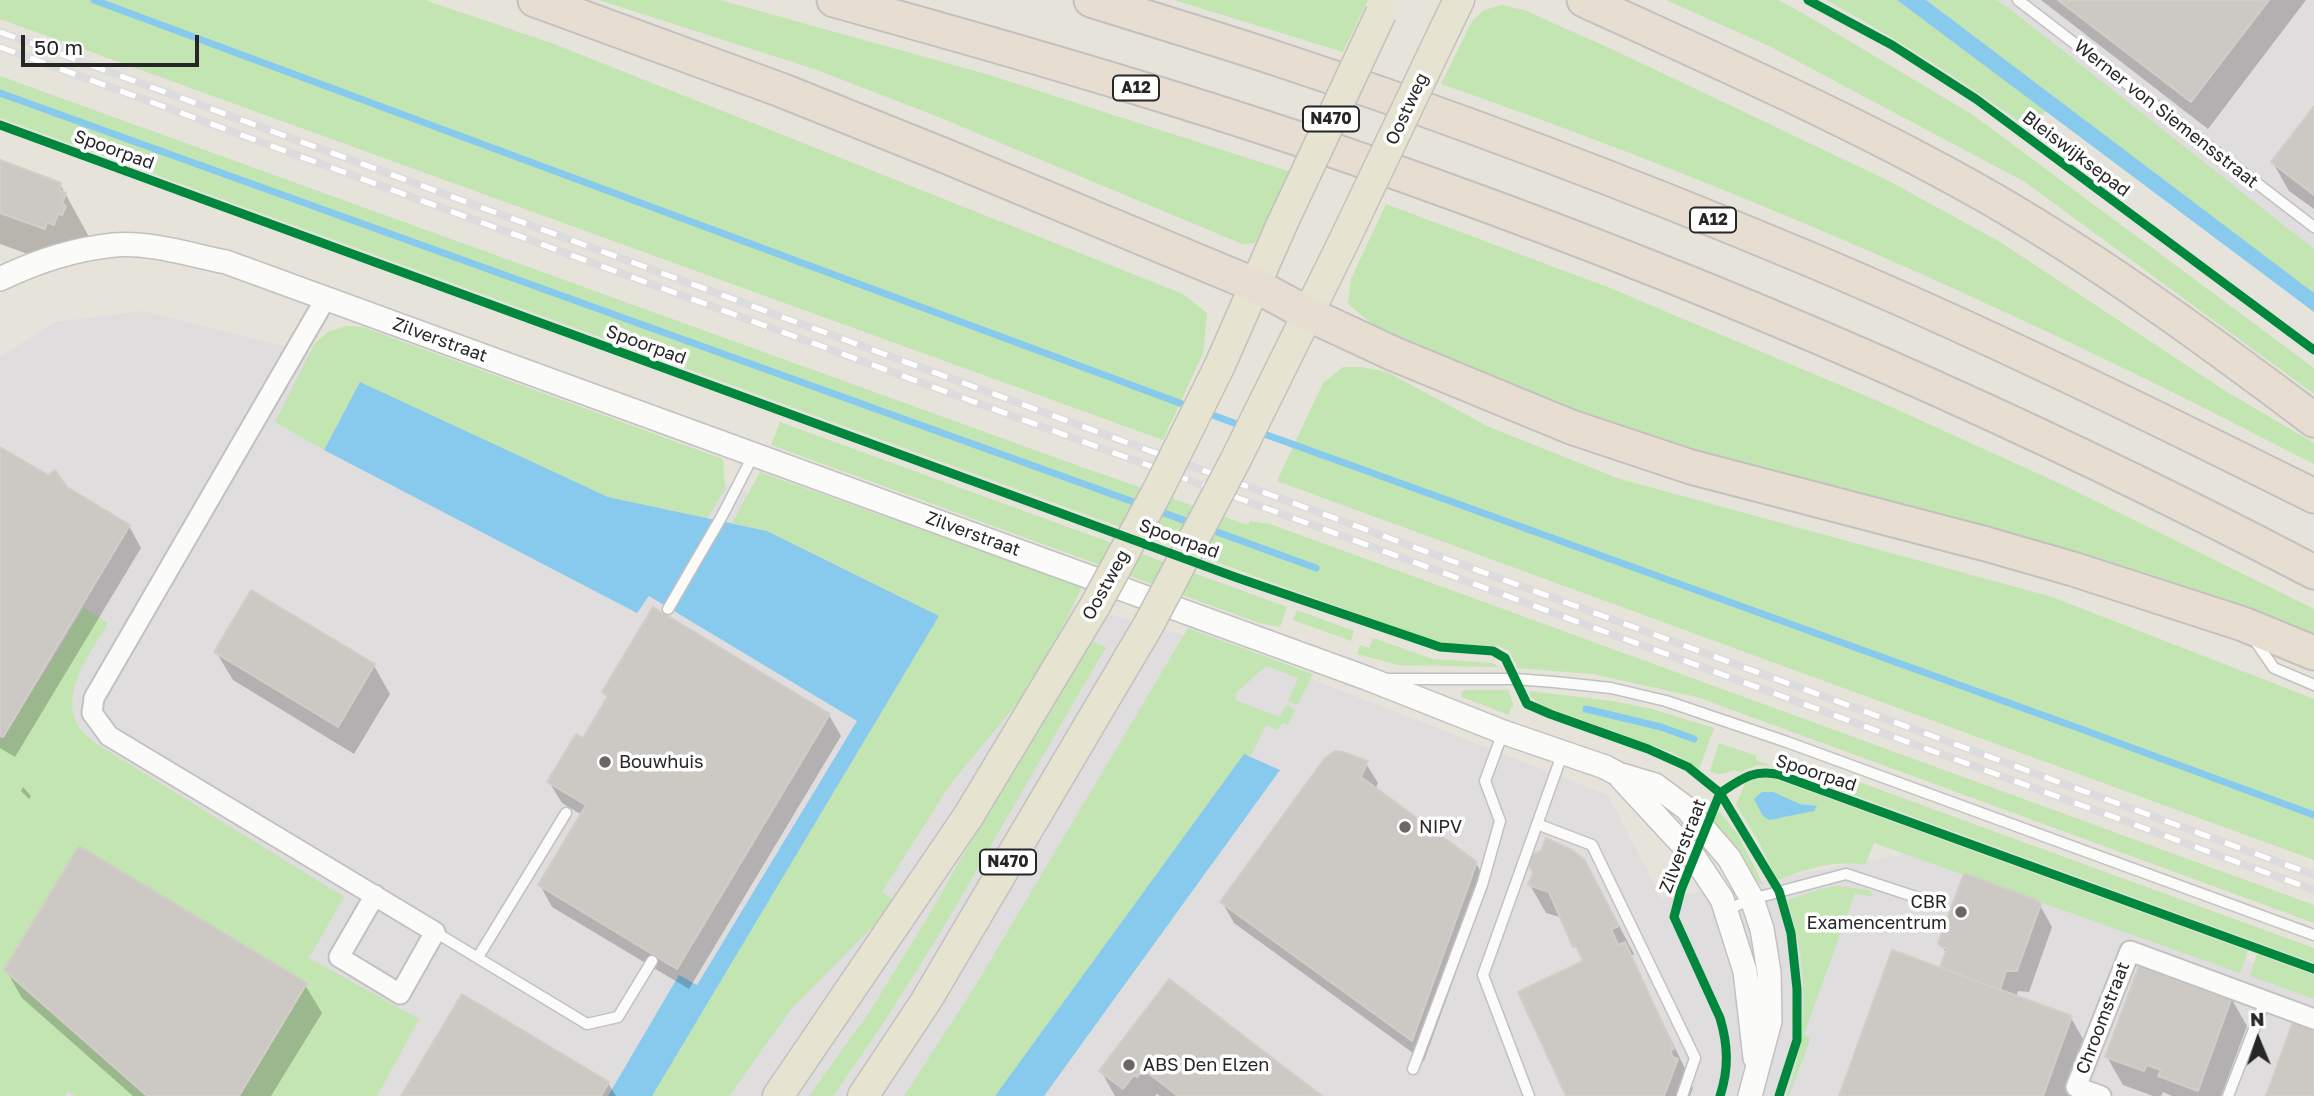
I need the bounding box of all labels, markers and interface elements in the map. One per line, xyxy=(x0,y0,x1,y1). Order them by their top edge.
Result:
scale bar xyxy=(24,21,203,65)
text: 50 m xyxy=(34,34,83,60)
street label: Werner von Siemensstraat xyxy=(2070,35,2262,193)
street label: Oostweg xyxy=(1381,70,1433,148)
road number: A12 xyxy=(1113,76,1159,100)
road number: N470 xyxy=(1303,106,1359,132)
street label: Bleiswijksepad xyxy=(2018,107,2134,201)
street label: Spoorpad xyxy=(71,126,157,174)
road number: A12 xyxy=(1690,208,1736,232)
street label: Zilverstraat xyxy=(390,313,490,367)
street label: Spoorpad xyxy=(603,321,689,369)
street label: Zilverstraat xyxy=(923,507,1023,561)
street label: Spoorpad xyxy=(1136,515,1222,563)
street label: Oostweg xyxy=(1078,546,1134,624)
street label: Spoorpad xyxy=(1773,750,1859,796)
place label: Bouwhuis xyxy=(619,751,704,773)
marker: Bouwhuis xyxy=(597,754,613,770)
street label: Zilverstraat xyxy=(1655,796,1711,896)
place label: NIPV xyxy=(1419,816,1462,838)
marker: NIPV xyxy=(1397,819,1413,835)
road number: N470 xyxy=(980,849,1036,874)
place label: CBR Examencentrum xyxy=(1807,891,1947,934)
marker: CBR Examencentrum xyxy=(1953,904,1969,920)
street label: Chroomstraat xyxy=(2072,959,2134,1077)
north arrow xyxy=(2223,1005,2293,1075)
text: N xyxy=(2250,1007,2265,1030)
place label: ABS Den Elzen xyxy=(1143,1054,1269,1076)
marker: ABS Den Elzen xyxy=(1121,1057,1137,1073)

